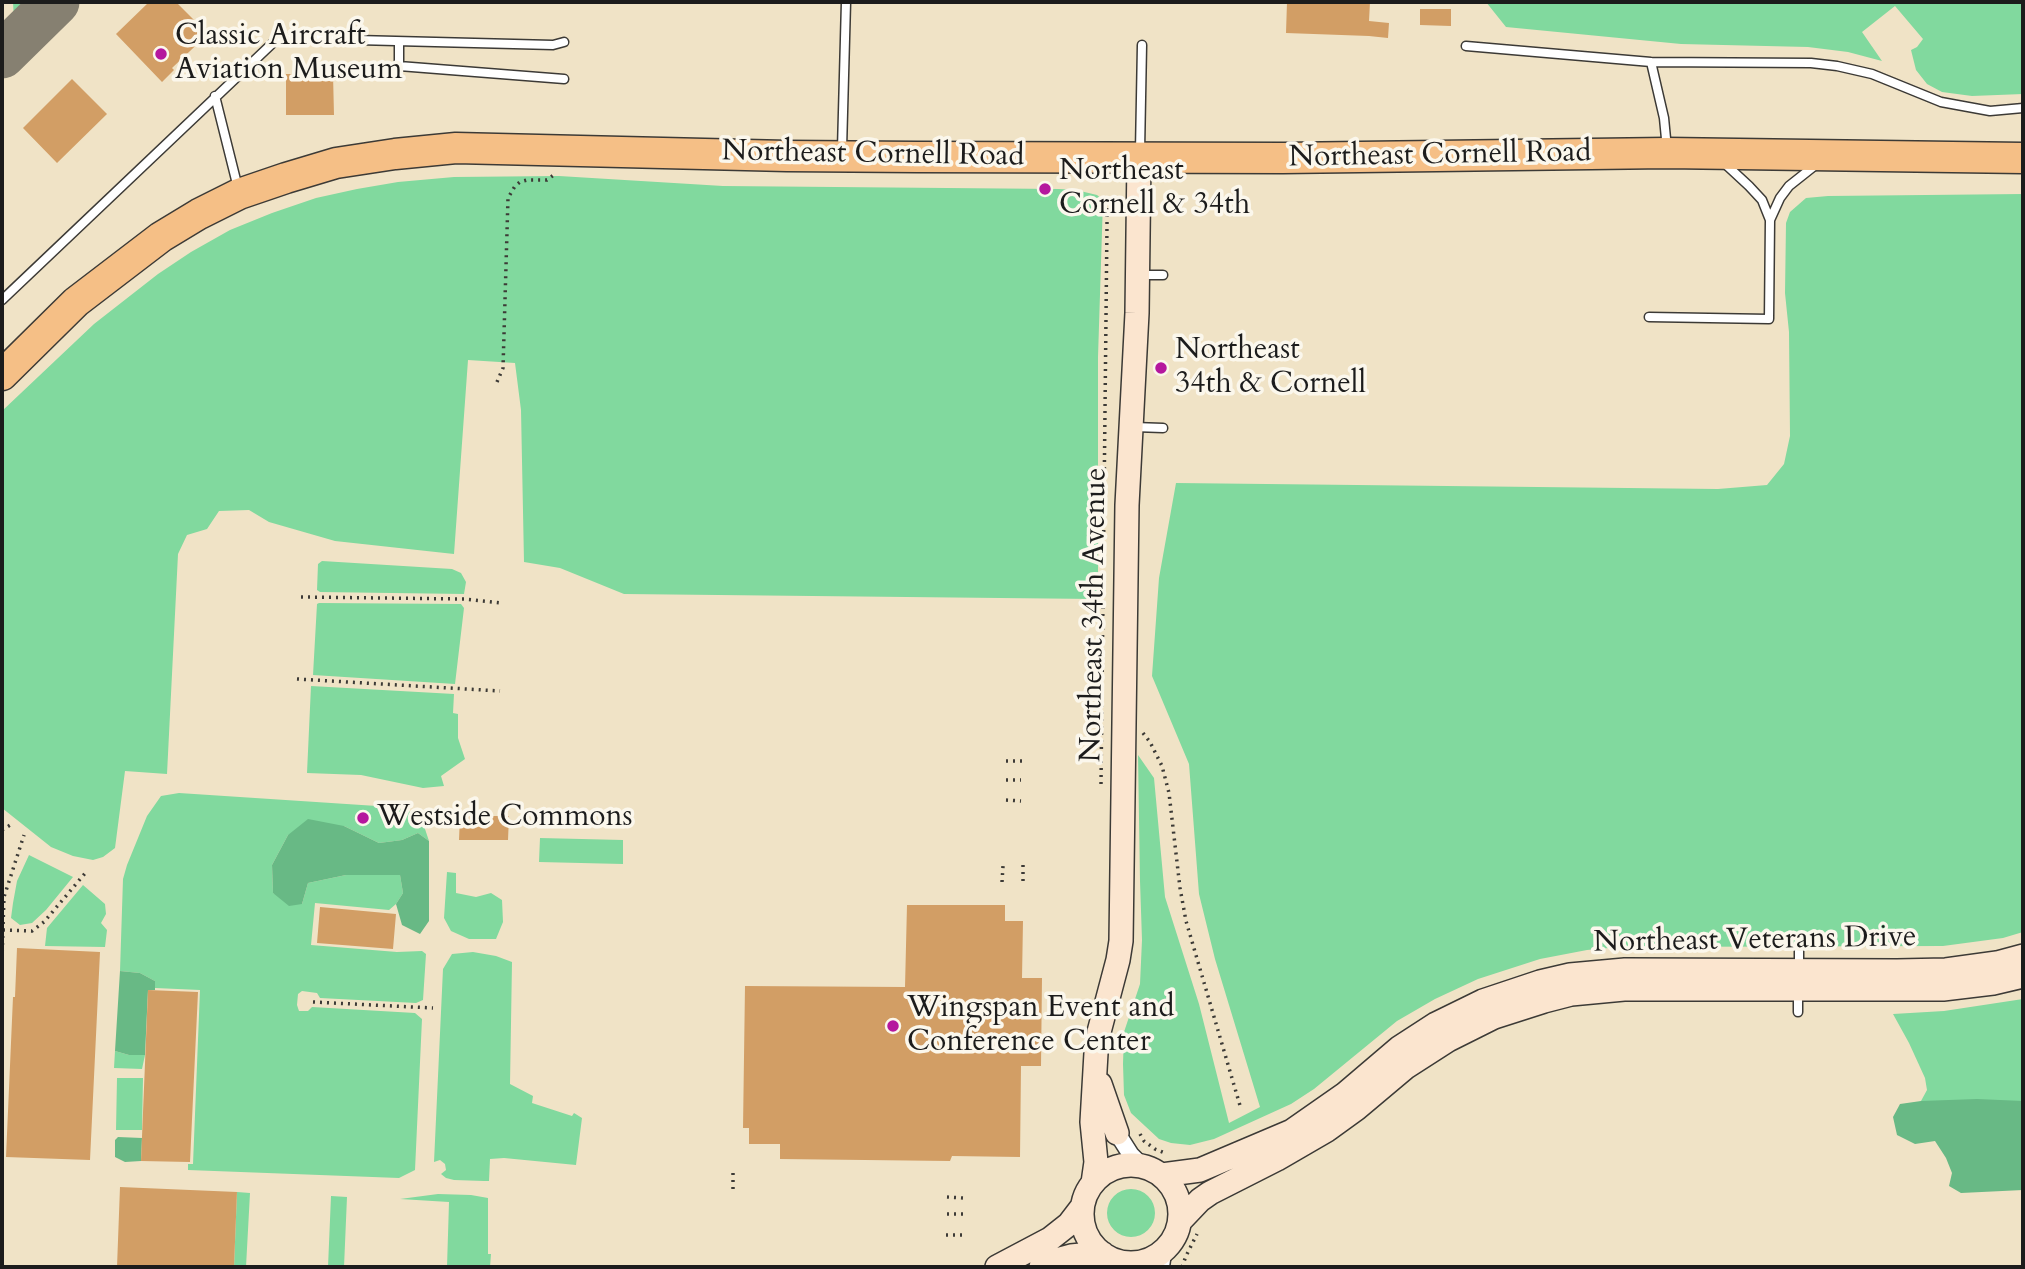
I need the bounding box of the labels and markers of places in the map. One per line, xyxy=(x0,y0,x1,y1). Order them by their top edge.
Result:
place label: Classic Aircraft Aviation Museum xyxy=(175,19,402,90)
marker: Classic Aircraft Aviation Museum xyxy=(153,46,169,62)
place label: Northeast Cornell & 34th xyxy=(1059,154,1250,224)
marker: Northeast Cornell & 34th xyxy=(1037,181,1053,197)
place label: Northeast 34th & Cornell xyxy=(1175,333,1366,404)
marker: Northeast 34th & Cornell xyxy=(1153,360,1169,376)
place label: Westside Commons xyxy=(377,800,633,836)
marker: Westside Commons xyxy=(355,810,371,826)
place label: Wingspan Event and Conference Center xyxy=(907,991,1174,1062)
marker: Wingspan Event and Conference Center xyxy=(885,1018,901,1034)

